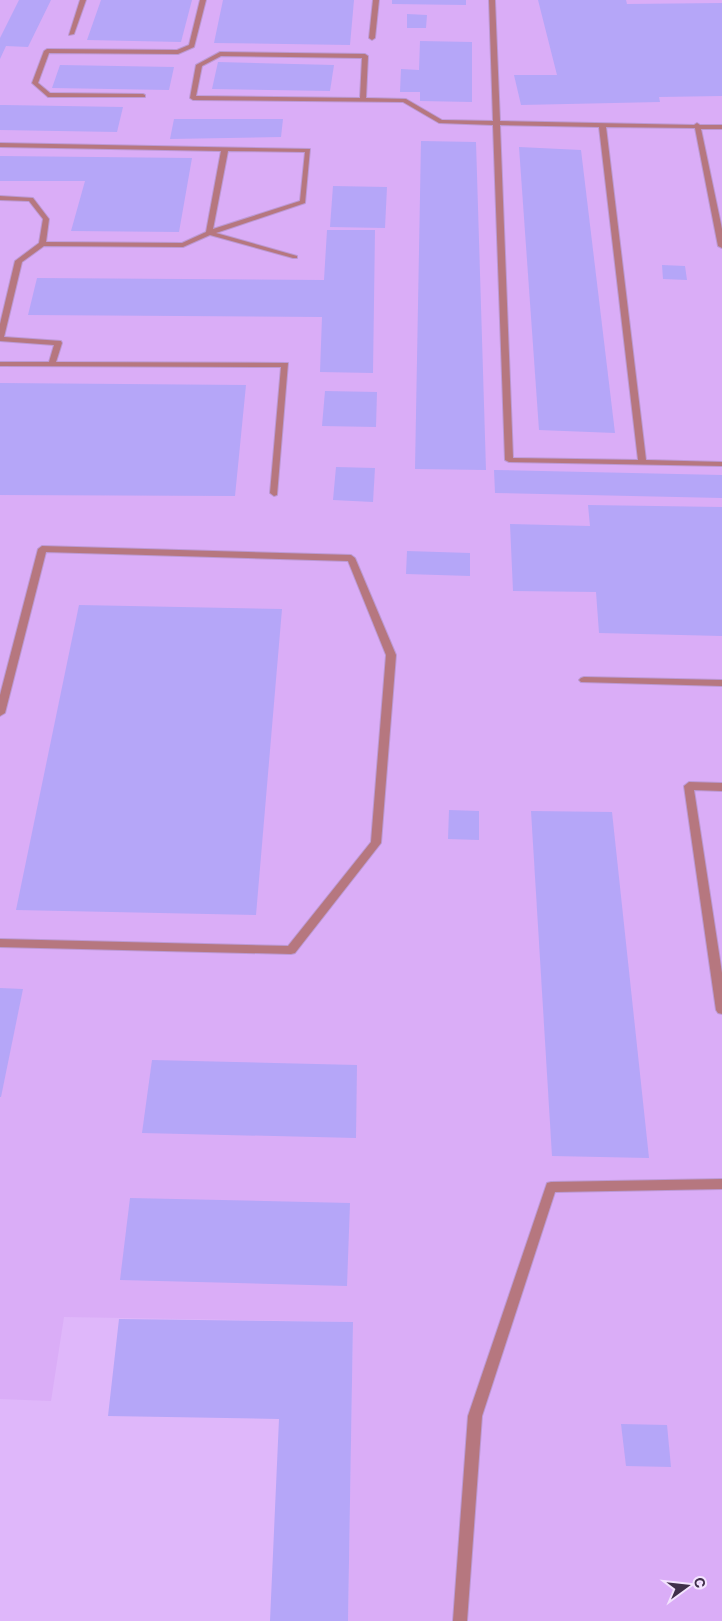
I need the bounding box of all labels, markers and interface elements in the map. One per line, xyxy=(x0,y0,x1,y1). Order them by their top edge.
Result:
north arrow xyxy=(662,1561,712,1611)
text: С xyxy=(690,1575,710,1590)

